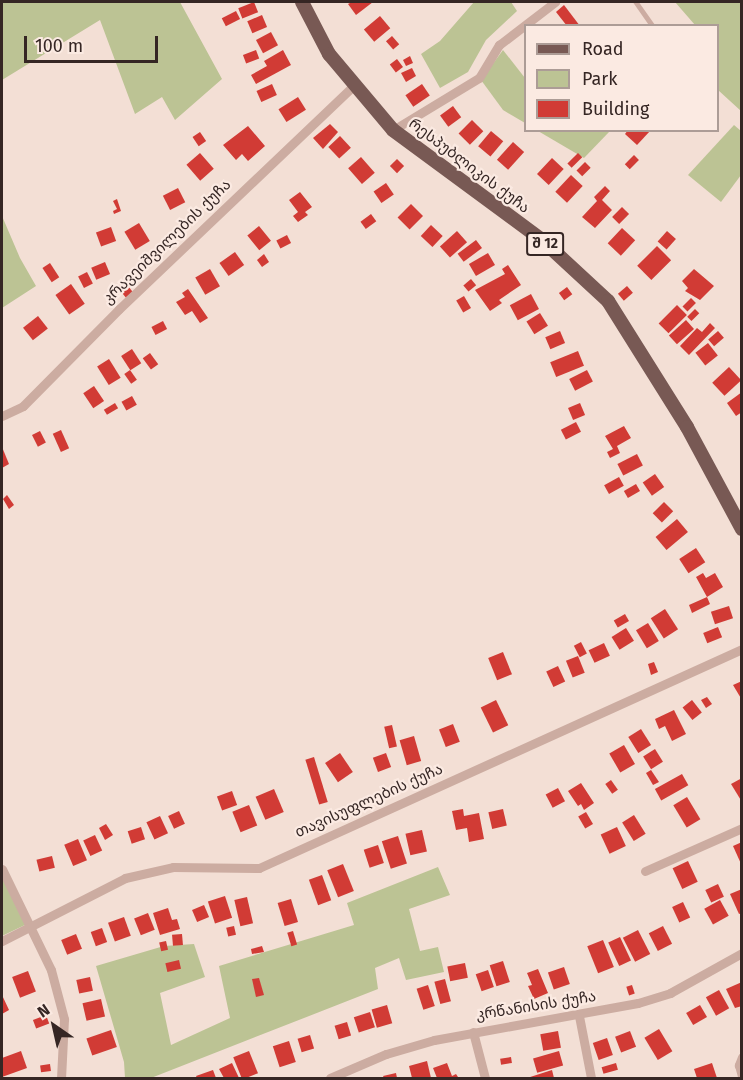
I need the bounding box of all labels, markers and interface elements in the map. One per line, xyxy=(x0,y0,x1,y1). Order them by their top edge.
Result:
scale bar xyxy=(27,24,160,62)
legend xyxy=(524,24,719,132)
text: 100 m xyxy=(35,35,83,57)
text: Road xyxy=(582,38,624,60)
text: Park xyxy=(582,68,617,90)
text: Building xyxy=(582,98,649,120)
street label: რესპუბლიკის ქუჩა xyxy=(405,115,533,217)
street label: კრავეიშვილების ქუჩა xyxy=(99,176,235,308)
road number: შ 12 xyxy=(526,233,564,255)
street label: თავისუფლების ქუჩა xyxy=(292,760,446,842)
street label: კრწანისის ქუჩა xyxy=(475,988,597,1024)
north arrow xyxy=(24,996,84,1056)
text: N xyxy=(34,1000,53,1022)

